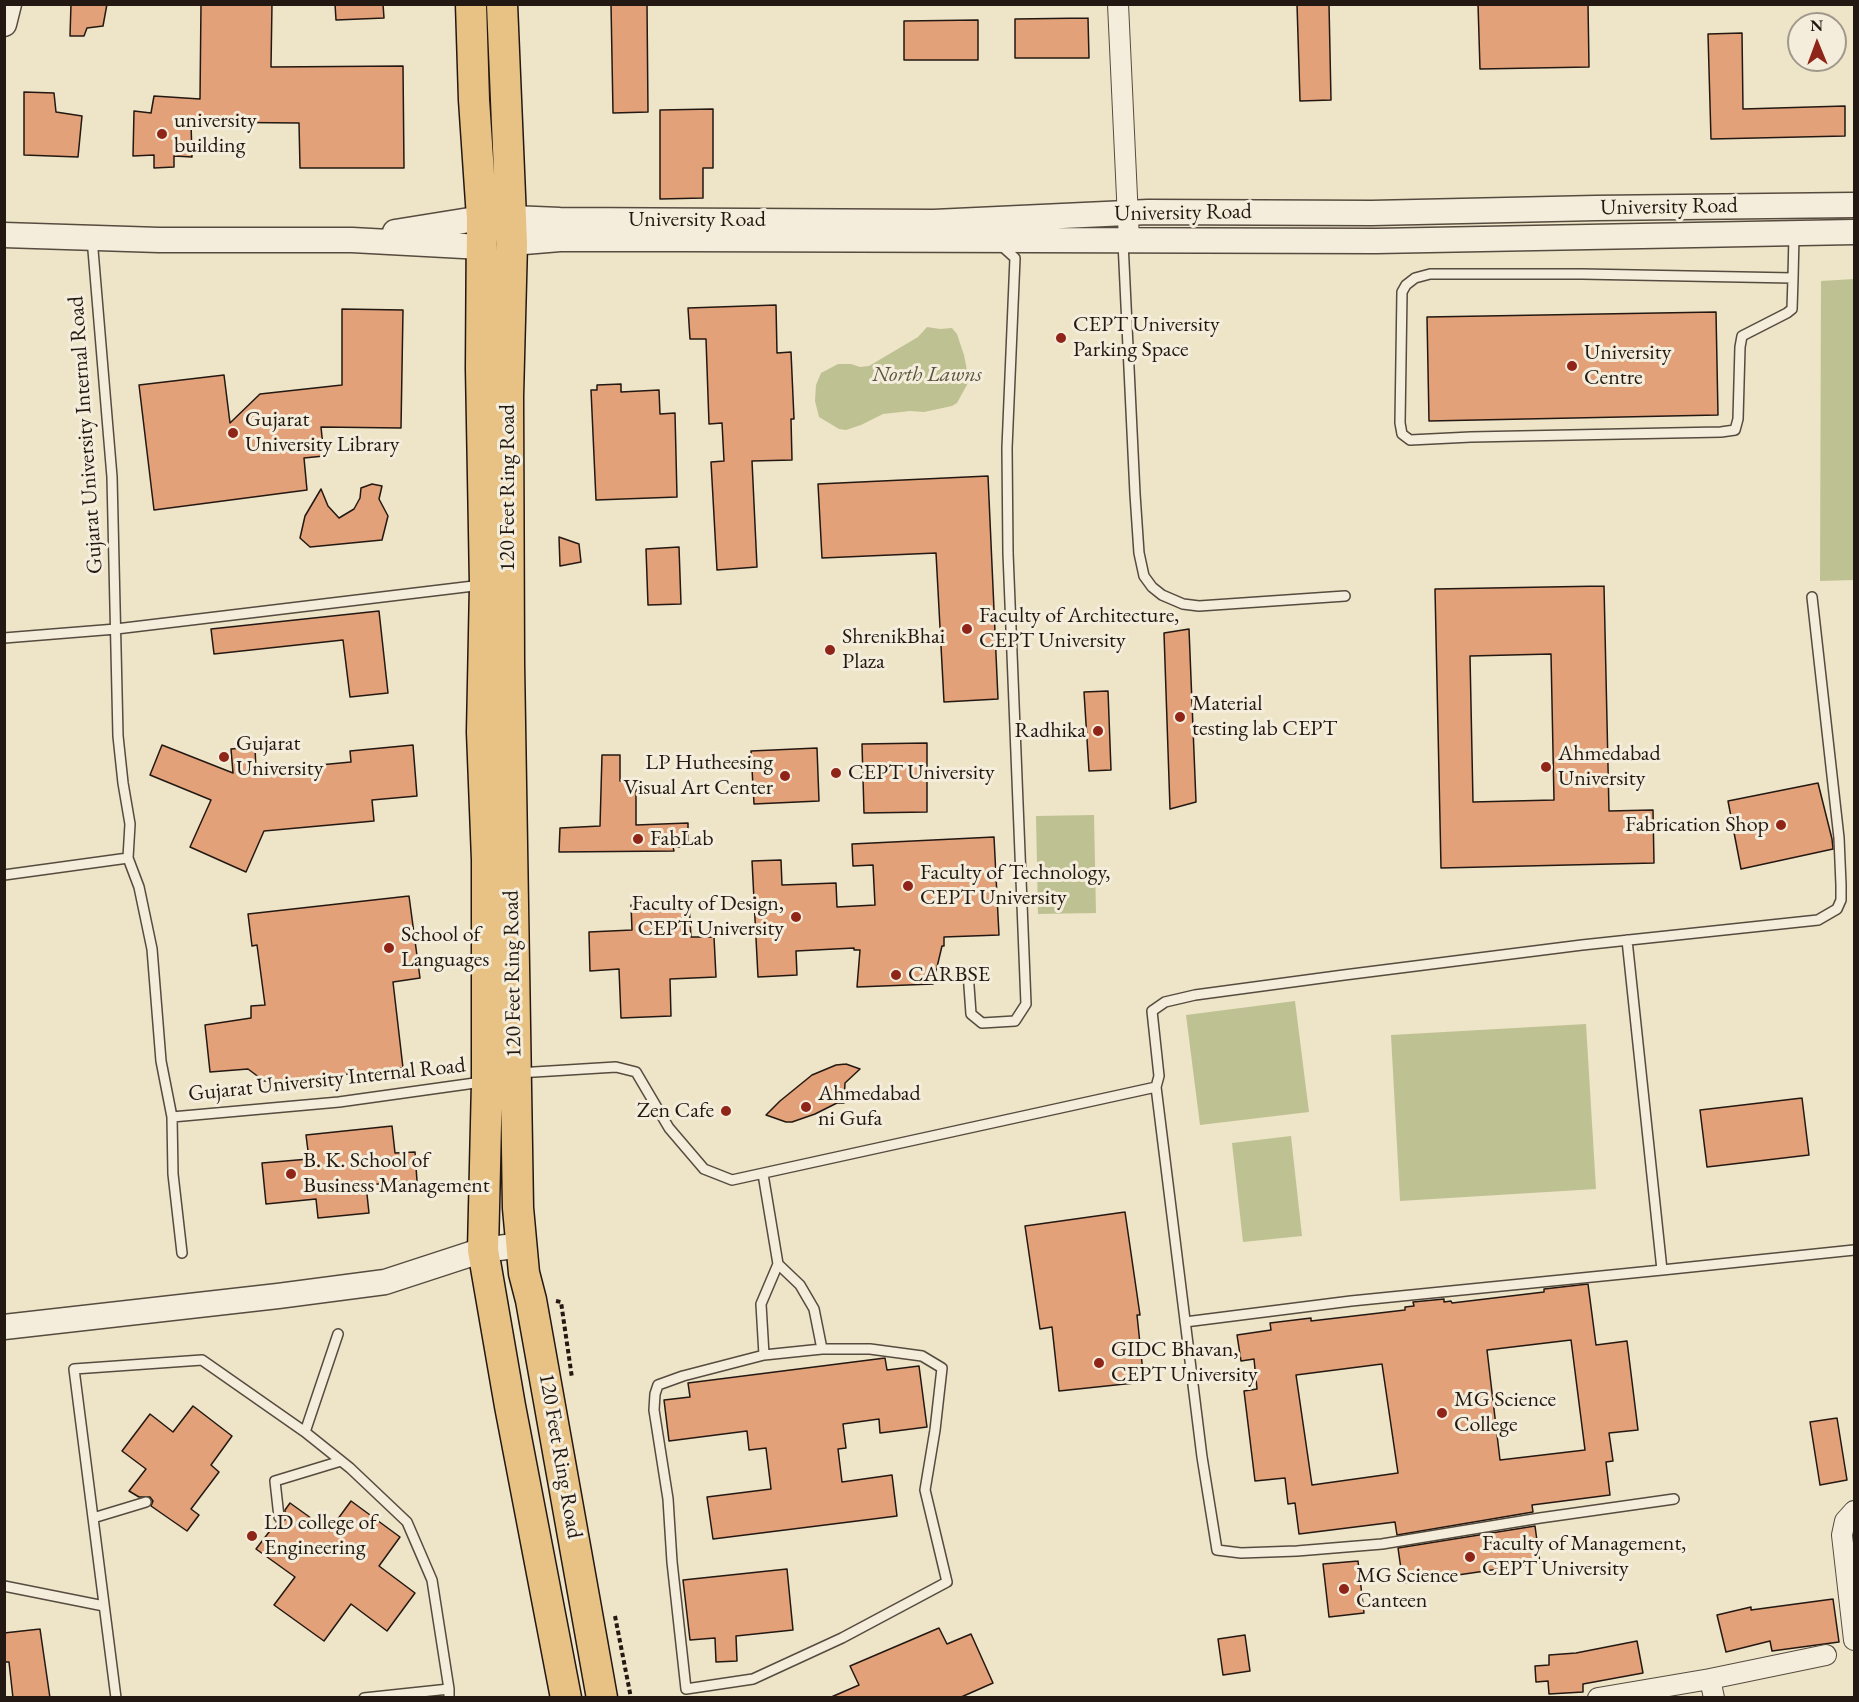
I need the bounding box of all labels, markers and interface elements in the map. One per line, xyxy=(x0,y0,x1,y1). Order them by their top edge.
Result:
north arrow xyxy=(1787,12,1847,72)
text: N xyxy=(1810,15,1823,36)
place label: university building xyxy=(174,108,257,160)
marker: university building xyxy=(155,127,169,141)
street label: University Road xyxy=(1600,193,1738,221)
street label: University Road xyxy=(1114,199,1252,227)
street label: University Road xyxy=(628,207,766,233)
street label: Gujarat University Internal Road xyxy=(63,295,109,575)
place label: CEPT University Parking Space xyxy=(1073,312,1220,364)
marker: CEPT University Parking Space xyxy=(1054,331,1068,345)
place label: University Centre xyxy=(1584,340,1671,392)
marker: University Centre xyxy=(1565,359,1579,373)
park label: North Lawns xyxy=(872,362,982,388)
street label: 120 Feet Ring Road xyxy=(495,404,521,572)
place label: Gujarat University Library xyxy=(245,407,399,458)
marker: Gujarat University Library xyxy=(226,426,240,440)
place label: Faculty of Architecture, CEPT University xyxy=(979,603,1179,654)
marker: Faculty of Architecture, CEPT University xyxy=(960,622,974,636)
place label: ShrenikBhai Plaza xyxy=(842,624,945,676)
marker: ShrenikBhai Plaza xyxy=(823,643,837,657)
place label: Material testing lab CEPT xyxy=(1192,691,1337,742)
marker: Material testing lab CEPT xyxy=(1173,710,1187,724)
place label: Radhika xyxy=(1015,718,1086,744)
marker: Radhika xyxy=(1091,724,1105,738)
place label: Gujarat University xyxy=(236,731,323,782)
place label: Ahmedabad University xyxy=(1558,741,1661,792)
marker: Gujarat University xyxy=(217,750,231,764)
place label: LP Hutheesing Visual Art Center xyxy=(624,750,773,802)
place label: CEPT University xyxy=(848,760,995,786)
marker: Ahmedabad University xyxy=(1539,760,1553,774)
marker: CEPT University xyxy=(829,766,843,780)
marker: LP Hutheesing Visual Art Center xyxy=(778,769,792,783)
place label: Fabrication Shop xyxy=(1625,812,1769,838)
marker: Fabrication Shop xyxy=(1774,818,1788,832)
place label: FabLab xyxy=(650,826,714,852)
marker: FabLab xyxy=(631,832,645,846)
place label: Faculty of Technology, CEPT University xyxy=(920,860,1111,912)
marker: Faculty of Technology, CEPT University xyxy=(901,879,915,893)
street label: 120 Feet Ring Road xyxy=(498,890,528,1058)
place label: Faculty of Design, CEPT University xyxy=(632,891,784,942)
marker: Faculty of Design, CEPT University xyxy=(789,910,803,924)
place label: School of Languages xyxy=(401,922,489,974)
marker: School of Languages xyxy=(382,941,396,955)
place label: CARBSE xyxy=(908,962,990,988)
marker: CARBSE xyxy=(889,968,903,982)
street label: Gujarat University Internal Road xyxy=(187,1052,467,1108)
place label: Ahmedabad ni Gufa xyxy=(818,1081,921,1132)
place label: Zen Cafe xyxy=(637,1098,714,1124)
marker: Ahmedabad ni Gufa xyxy=(799,1100,813,1114)
marker: Zen Cafe xyxy=(719,1104,733,1118)
place label: B. K. School of Business Management xyxy=(303,1148,490,1200)
marker: B. K. School of Business Management xyxy=(284,1167,298,1181)
place label: GIDC Bhavan, CEPT University xyxy=(1111,1337,1258,1388)
marker: GIDC Bhavan, CEPT University xyxy=(1092,1356,1106,1370)
street label: 120 Feet Ring Road xyxy=(532,1371,588,1541)
place label: MG Science College xyxy=(1454,1387,1556,1438)
marker: MG Science College xyxy=(1435,1406,1449,1420)
place label: LD college of Engineering xyxy=(264,1510,376,1562)
marker: LD college of Engineering xyxy=(245,1529,259,1543)
place label: Faculty of Management, CEPT University xyxy=(1482,1531,1686,1582)
marker: Faculty of Management, CEPT University xyxy=(1463,1550,1477,1564)
place label: MG Science Canteen xyxy=(1356,1563,1458,1615)
marker: MG Science Canteen xyxy=(1337,1582,1351,1596)

